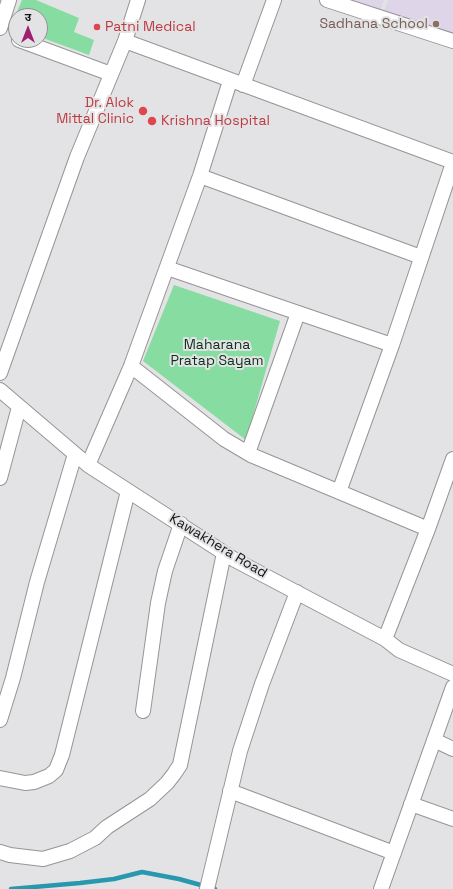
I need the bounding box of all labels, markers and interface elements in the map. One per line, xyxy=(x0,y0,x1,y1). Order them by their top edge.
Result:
north arrow xyxy=(8,8,48,48)
text: उ xyxy=(25,10,31,24)
place label: Sadhana School xyxy=(319,16,428,32)
place label: Patni Medical xyxy=(105,19,196,35)
marker: Sadhana School xyxy=(431,19,441,29)
marker: Patni Medical xyxy=(92,22,102,32)
place label: Dr. Alok Mittal Clinic xyxy=(56,95,134,128)
marker: Dr. Alok Mittal Clinic xyxy=(137,105,149,117)
place label: Krishna Hospital xyxy=(161,113,270,129)
marker: Krishna Hospital xyxy=(146,115,158,127)
park label: Maharana Pratap Sayam xyxy=(170,337,264,370)
street label: Kawakhera Road xyxy=(166,510,270,582)

